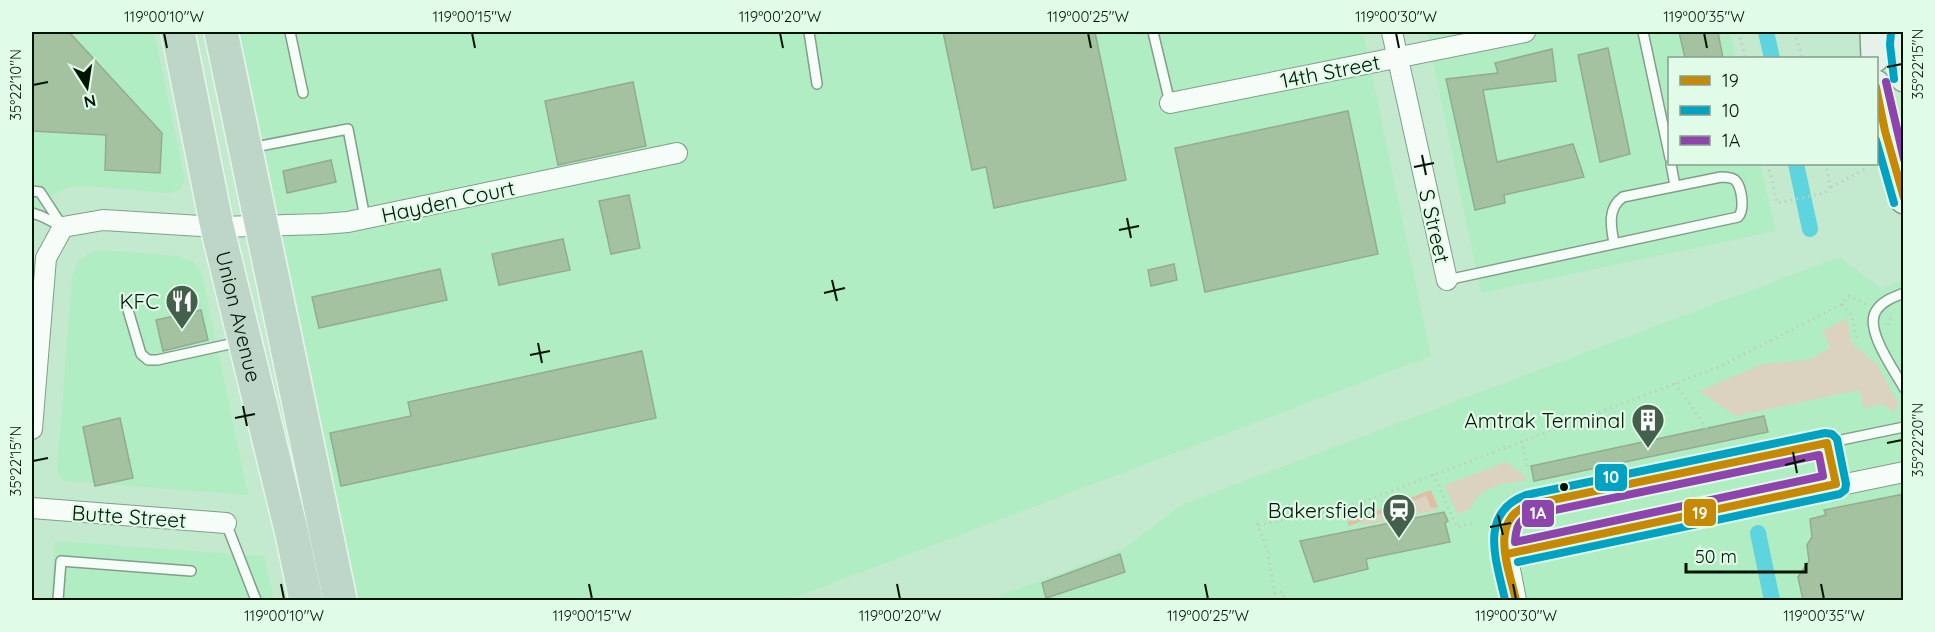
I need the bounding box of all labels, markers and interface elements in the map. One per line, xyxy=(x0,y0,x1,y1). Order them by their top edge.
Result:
text: 119°00'10"W xyxy=(124,7,204,26)
text: 119°00'15"W xyxy=(432,7,512,26)
text: 119°00'20"W xyxy=(739,7,822,26)
text: 119°00'25"W xyxy=(1047,7,1129,26)
text: 119°00'30"W xyxy=(1355,7,1438,26)
text: 119°00'35"W xyxy=(1663,7,1745,26)
text: 35°22'15"N xyxy=(1908,29,1927,99)
text: 35°22'10"N xyxy=(6,49,25,121)
street label: 14th Street xyxy=(1278,49,1382,93)
north arrow xyxy=(57,57,117,117)
legend xyxy=(1668,57,1878,165)
text: 19 xyxy=(1722,69,1739,92)
text: N xyxy=(82,91,98,113)
text: 10 xyxy=(1722,99,1739,122)
text: 1A xyxy=(1722,129,1741,152)
street label: Hayden Court xyxy=(379,174,517,228)
street label: S Street xyxy=(1414,187,1456,265)
street label: Union Avenue xyxy=(210,248,267,385)
restaurant icon: KFC xyxy=(164,283,200,330)
place label: KFC xyxy=(119,288,159,314)
building icon: Amtrak Terminal xyxy=(1630,402,1666,449)
text: 35°22'20"N xyxy=(1908,403,1927,477)
place label: Amtrak Terminal xyxy=(1464,407,1625,433)
text: 35°22'15"N xyxy=(6,426,25,496)
line badge: 10 xyxy=(1594,463,1628,492)
text: 10 xyxy=(1603,467,1619,487)
unlabelled marker xyxy=(1558,481,1570,493)
station icon: Bakersfield xyxy=(1381,492,1417,539)
place label: Bakersfield xyxy=(1268,497,1376,523)
line badge: 19 xyxy=(1683,498,1717,527)
street label: Butte Street xyxy=(71,499,187,533)
line badge: 1A xyxy=(1521,499,1555,528)
text: 1A xyxy=(1530,503,1547,523)
text: 19 xyxy=(1692,503,1708,523)
scale bar xyxy=(1686,536,1806,574)
text: 50 m xyxy=(1695,545,1737,568)
text: 119°00'10"W xyxy=(244,606,324,625)
text: 119°00'15"W xyxy=(552,606,632,625)
text: 119°00'20"W xyxy=(859,606,942,625)
text: 119°00'25"W xyxy=(1167,606,1249,625)
text: 119°00'30"W xyxy=(1475,606,1558,625)
text: 119°00'35"W xyxy=(1783,606,1865,625)

